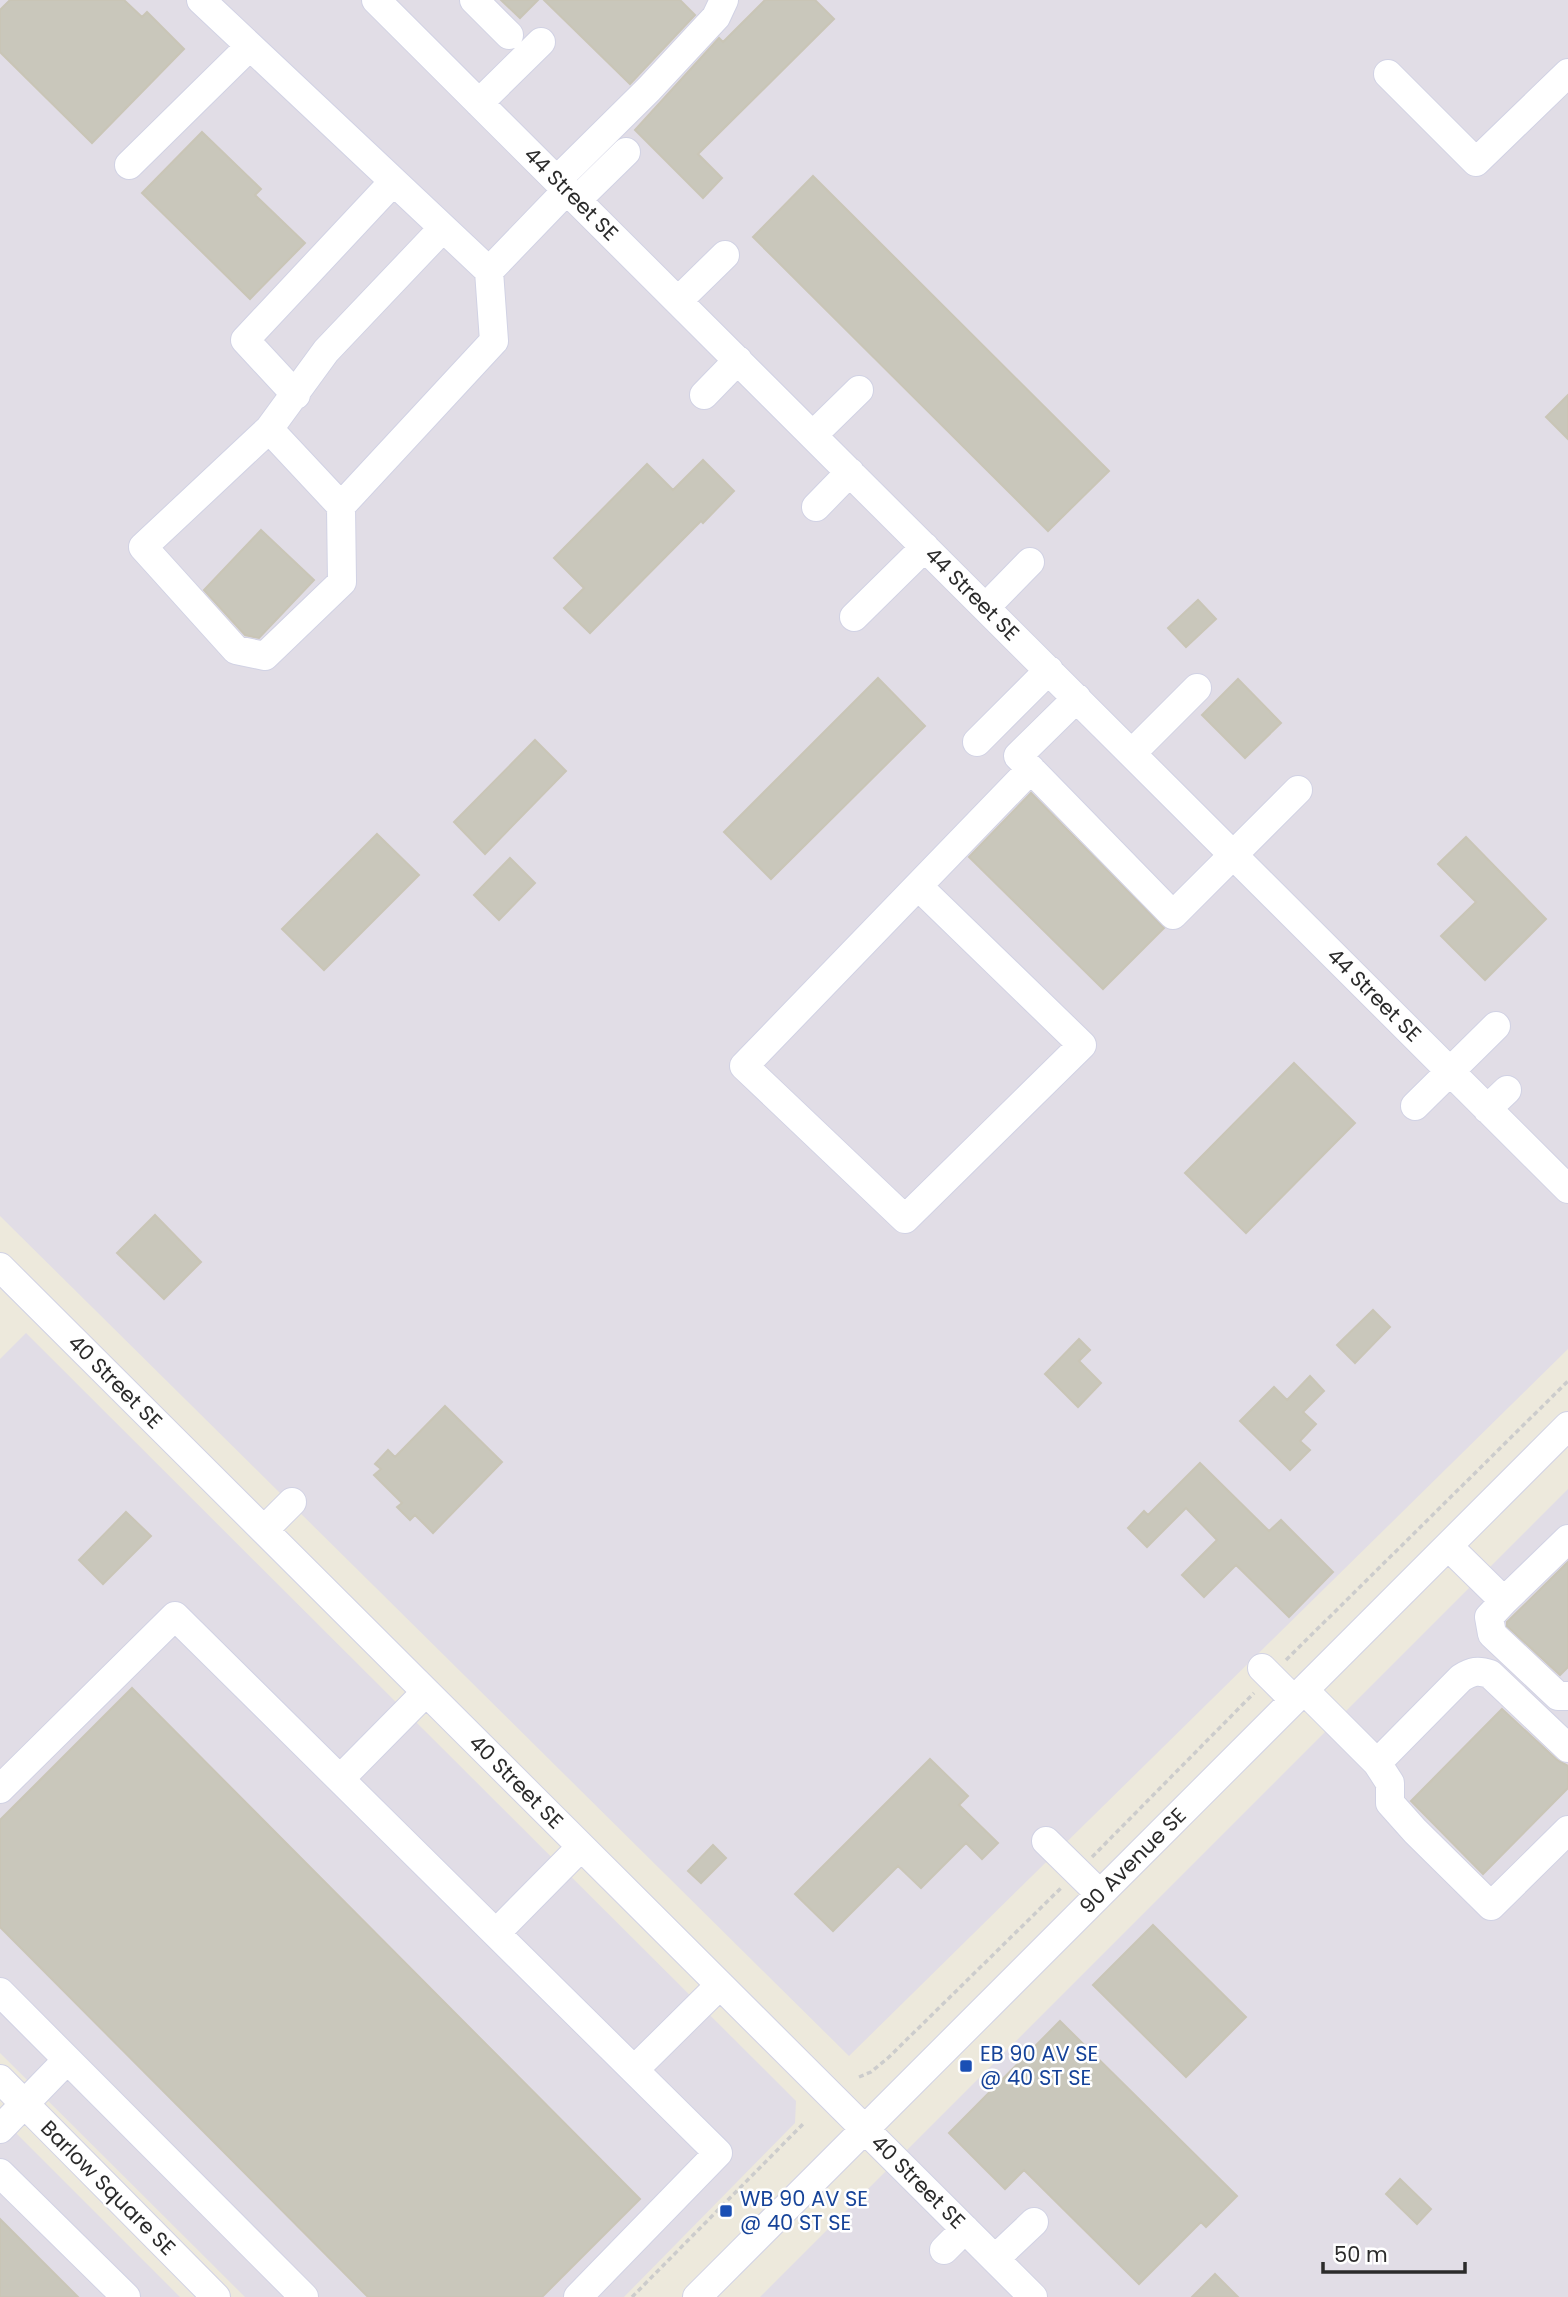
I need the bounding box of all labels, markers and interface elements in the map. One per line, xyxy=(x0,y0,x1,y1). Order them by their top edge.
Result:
street label: 44 Street SE xyxy=(518,140,625,247)
street label: 44 Street SE xyxy=(919,540,1026,647)
street label: 44 Street SE xyxy=(1321,941,1428,1048)
street label: 40 Street SE xyxy=(62,1328,169,1435)
street label: 40 Street SE xyxy=(463,1728,570,1835)
street label: 90 Avenue SE xyxy=(1073,1801,1192,1920)
place label: EB 90 AV SE @ 40 ST SE xyxy=(980,2039,1098,2092)
marker: EB 90 AV SE @ 40 ST SE xyxy=(958,2058,974,2074)
street label: Barlow Square SE xyxy=(34,2114,182,2262)
street label: 40 Street SE xyxy=(865,2128,972,2235)
place label: WB 90 AV SE @ 40 ST SE xyxy=(740,2184,868,2237)
marker: WB 90 AV SE @ 40 ST SE xyxy=(718,2203,734,2219)
scale bar xyxy=(1323,2230,1465,2274)
text: 50 m xyxy=(1334,2240,1388,2269)

